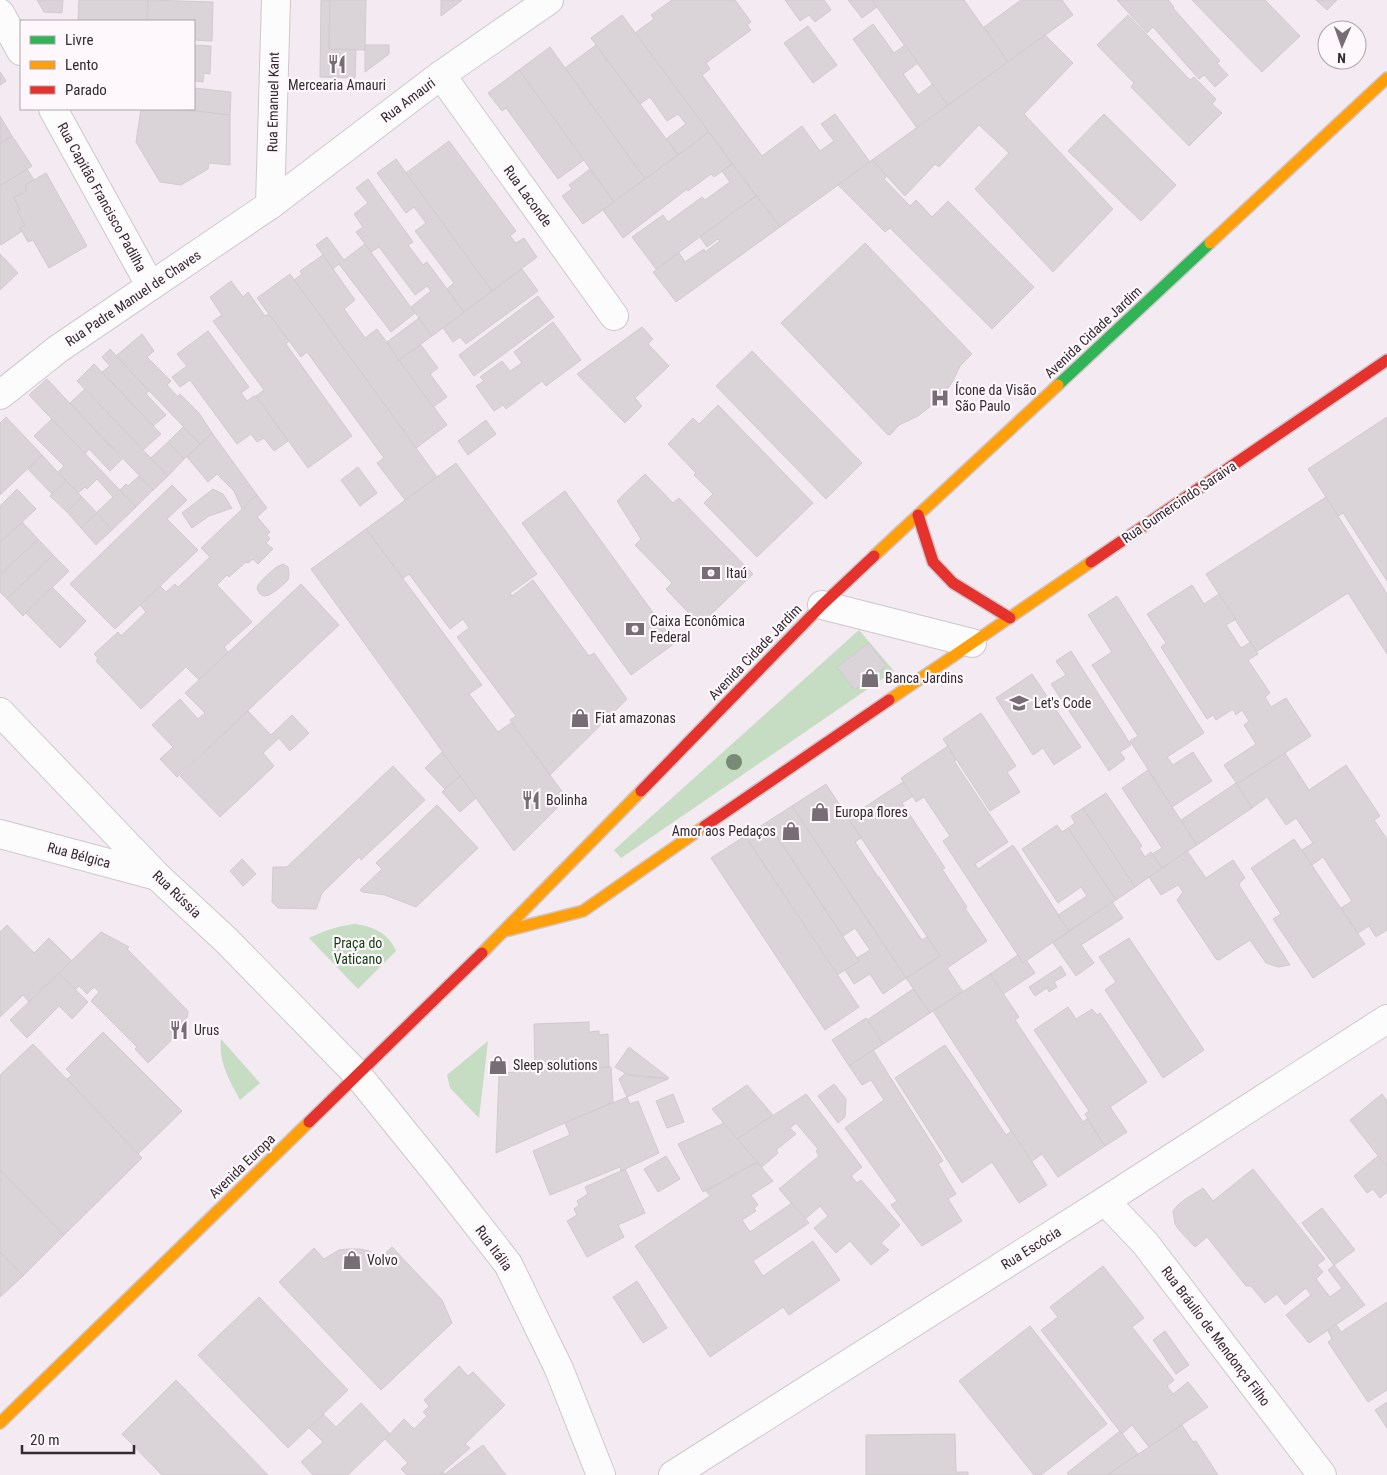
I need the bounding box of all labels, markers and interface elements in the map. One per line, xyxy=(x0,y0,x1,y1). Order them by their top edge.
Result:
legend xyxy=(20,20,195,110)
north arrow xyxy=(1317,20,1367,70)
text: Livre xyxy=(65,31,93,49)
text: N xyxy=(1337,50,1346,66)
street label: Rua Emanuel Kant xyxy=(264,52,282,152)
restaurant icon: Mercearia Amauri xyxy=(326,53,348,75)
text: Lento xyxy=(65,56,98,74)
street label: Rua Amauri xyxy=(378,74,438,126)
place label: Mercearia Amauri xyxy=(288,77,386,93)
text: Parado xyxy=(65,81,107,99)
street label: Rua Capitão Francisco Padilha xyxy=(54,120,150,274)
street label: Rua Laconde xyxy=(501,162,556,230)
street label: Rua Padre Manuel de Chaves xyxy=(62,247,204,349)
street label: Avenida Cidade Jardim xyxy=(1041,283,1145,381)
place label: Ícone da Visão São Paulo xyxy=(955,381,1037,414)
hospital icon: Ícone da Visão São Paulo xyxy=(929,387,951,409)
street label: Rua Gumercindo Saraiva xyxy=(1119,458,1239,546)
bank icon: Itaú xyxy=(700,562,722,584)
place label: Itaú xyxy=(726,565,747,581)
street label: Avenida Cidade Jardim xyxy=(705,601,805,703)
place label: Caixa Econômica Federal xyxy=(650,613,745,645)
bank icon: Caixa Econômica Federal xyxy=(624,618,646,640)
shop icon: Banca Jardins xyxy=(859,667,881,689)
place label: Banca Jardins xyxy=(885,670,963,686)
school or university icon: Let's Code xyxy=(1008,692,1030,714)
place label: Let's Code xyxy=(1034,695,1092,711)
shop icon: Fiat amazonas xyxy=(569,707,591,729)
place label: Fiat amazonas xyxy=(595,710,676,726)
restaurant icon: Bolinha xyxy=(520,789,542,811)
place label: Bolinha xyxy=(546,792,587,808)
shop icon: Europa flores xyxy=(809,801,831,823)
place label: Europa flores xyxy=(835,804,908,820)
shop icon: Amor aos Pedaços xyxy=(780,820,802,842)
place label: Amor aos Pedaços xyxy=(672,823,776,839)
street label: Rua Bélgica xyxy=(46,839,112,871)
street label: Rua Rússia xyxy=(149,867,205,921)
park label: Praça do Vaticano xyxy=(334,935,382,967)
restaurant icon: Urus xyxy=(168,1019,190,1041)
place label: Urus xyxy=(194,1022,219,1038)
shop icon: Sleep solutions xyxy=(487,1054,509,1076)
place label: Sleep solutions xyxy=(513,1057,598,1073)
street label: Avenida Europa xyxy=(206,1131,278,1201)
street label: Rua Itália xyxy=(472,1222,516,1274)
street label: Rua Escócia xyxy=(998,1223,1064,1273)
shop icon: Volvo xyxy=(341,1249,363,1271)
place label: Volvo xyxy=(367,1252,398,1268)
street label: Rua Bráulio de Mendonça Filho xyxy=(1158,1263,1274,1409)
scale bar xyxy=(22,1422,135,1454)
text: 20 m xyxy=(30,1431,60,1449)

